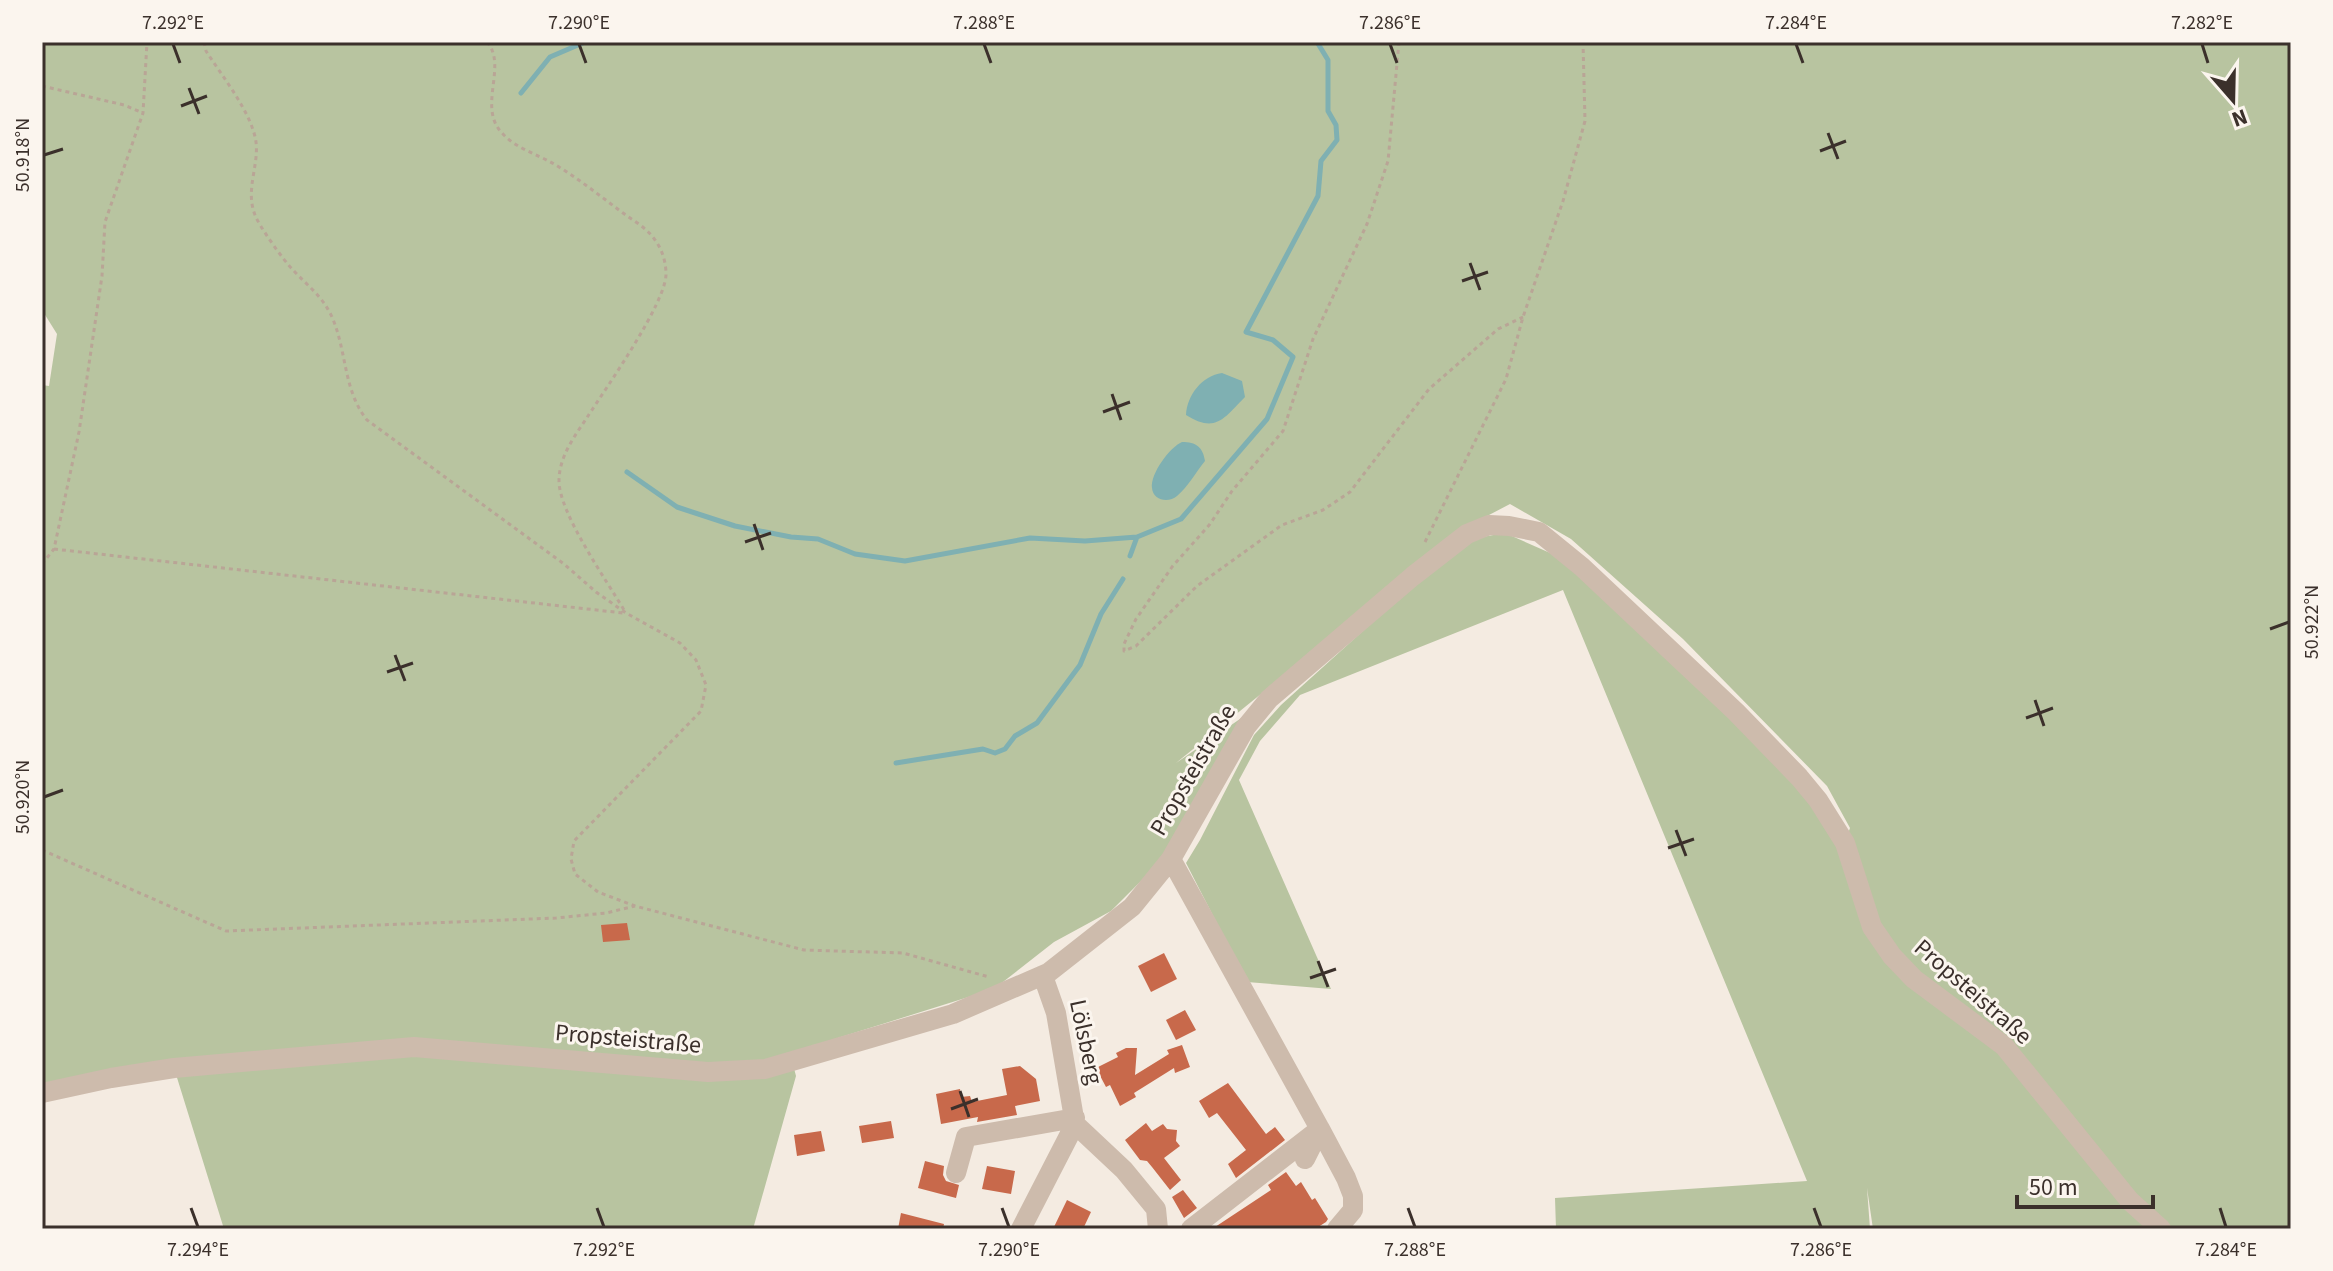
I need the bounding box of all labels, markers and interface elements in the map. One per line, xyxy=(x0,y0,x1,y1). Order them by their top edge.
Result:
text: 7.292°E xyxy=(142,9,204,37)
text: 7.290°E xyxy=(548,9,610,37)
text: 7.288°E xyxy=(953,9,1015,37)
text: 7.286°E xyxy=(1359,9,1421,37)
text: 7.284°E xyxy=(1765,9,1827,37)
text: 7.282°E xyxy=(2171,9,2233,37)
north arrow xyxy=(2193,60,2273,140)
text: N xyxy=(2227,100,2252,135)
text: 50.918°N xyxy=(9,118,37,192)
text: 50.922°N xyxy=(2298,585,2326,659)
street label: Propsteistraße xyxy=(1141,698,1245,842)
text: 50.920°N xyxy=(9,760,37,834)
street label: Propsteistraße xyxy=(1906,931,2040,1053)
street label: Lölsberg xyxy=(1060,996,1112,1088)
street label: Propsteistraße xyxy=(554,1015,702,1063)
scale bar xyxy=(2017,1159,2153,1209)
text: 50 m xyxy=(2029,1170,2078,1205)
text: 7.294°E xyxy=(167,1236,229,1264)
text: 7.292°E xyxy=(573,1236,635,1264)
text: 7.290°E xyxy=(978,1236,1040,1264)
text: 7.288°E xyxy=(1384,1236,1446,1264)
text: 7.286°E xyxy=(1790,1236,1852,1264)
text: 7.284°E xyxy=(2195,1236,2257,1264)

